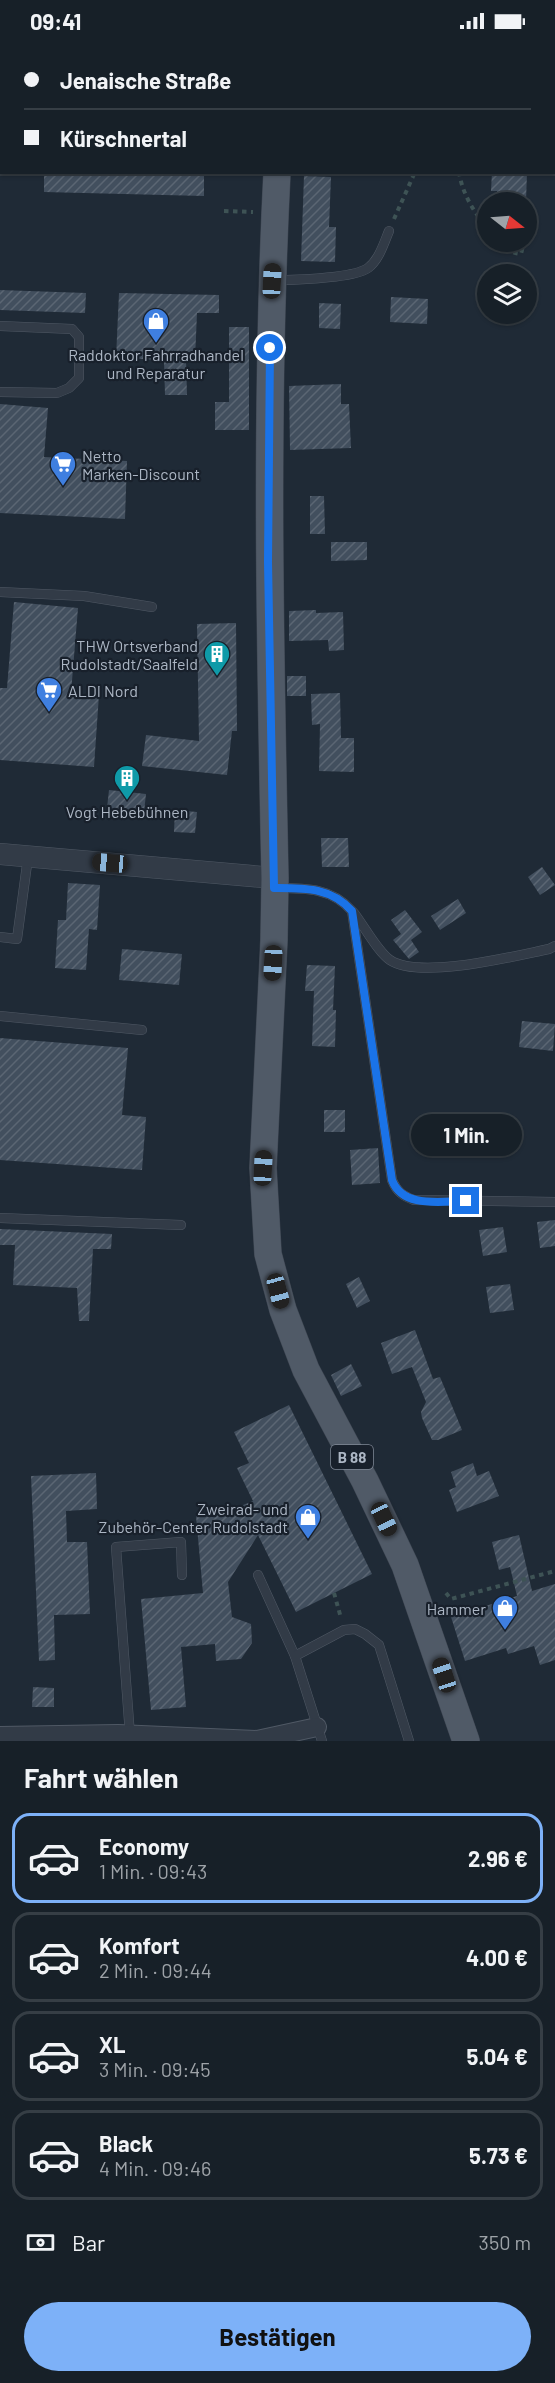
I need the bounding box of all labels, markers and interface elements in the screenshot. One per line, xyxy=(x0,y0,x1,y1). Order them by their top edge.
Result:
text: 09:41 xyxy=(30,8,81,34)
text: Jenaische Straße xyxy=(60,67,231,93)
text: Kürschnertal xyxy=(60,125,187,151)
north arrow xyxy=(477,192,537,252)
map controls xyxy=(477,192,537,324)
car xyxy=(262,263,282,299)
button: layers xyxy=(477,264,537,324)
shop icon: Raddoktor Fahrradhandel und Reparatur xyxy=(141,306,171,344)
route start xyxy=(256,334,283,361)
place label: Raddoktor Fahrradhandel und Reparatur xyxy=(68,345,244,382)
place label: Netto Marken-Discount xyxy=(82,446,200,483)
supermarket icon: Netto Marken-Discount xyxy=(48,449,78,487)
place label: THW Ortsverband Rudolstadt/Saalfeld xyxy=(61,636,198,673)
building icon: THW Ortsverband Rudolstadt/Saalfeld xyxy=(202,639,232,677)
supermarket icon: ALDI Nord xyxy=(34,675,64,713)
place label: ALDI Nord xyxy=(68,681,138,700)
building icon: Vogt Hebebühnen xyxy=(112,763,142,801)
place label: Vogt Hebebühnen xyxy=(66,802,188,821)
car xyxy=(91,852,129,874)
car xyxy=(263,945,283,981)
callout: 1 Min. xyxy=(410,1114,522,1156)
text: 1 Min. xyxy=(443,1123,490,1147)
car xyxy=(253,1150,273,1186)
route end xyxy=(452,1187,479,1214)
car xyxy=(265,1271,291,1311)
road number: B 88 xyxy=(331,1445,373,1469)
place label: Zweirad- und Zubehör-Center Rudolstadt xyxy=(99,1499,288,1536)
car xyxy=(368,1499,400,1539)
shop icon: Zweirad- und Zubehör-Center Rudolstadt xyxy=(293,1502,323,1540)
shop icon: Hammer xyxy=(490,1593,520,1631)
place label: Hammer xyxy=(427,1599,486,1618)
car xyxy=(430,1655,458,1695)
text: Fahrt wählen xyxy=(24,1761,179,1793)
icon: car xyxy=(27,1831,81,1885)
text: Economy xyxy=(99,1833,189,1859)
text: 2.96 € xyxy=(468,1845,528,1871)
text: 1 Min. · 09:43 xyxy=(99,1859,207,1883)
icon: car xyxy=(27,1930,81,1984)
text: Komfort xyxy=(99,1932,180,1958)
text: 4.00 € xyxy=(466,1944,528,1970)
text: 2 Min. · 09:44 xyxy=(99,1958,212,1982)
icon: car xyxy=(27,2029,81,2083)
text: XL xyxy=(99,2031,125,2057)
text: 5.04 € xyxy=(467,2043,528,2069)
text: 3 Min. · 09:45 xyxy=(99,2057,211,2081)
icon: car xyxy=(27,2128,81,2182)
text: Black xyxy=(99,2130,153,2156)
text: 5.73 € xyxy=(469,2142,528,2168)
text: 4 Min. · 09:46 xyxy=(99,2156,211,2180)
icon: cash xyxy=(24,2226,57,2259)
text: Bar xyxy=(72,2229,105,2255)
text: 350 m xyxy=(479,2230,531,2254)
button: Bestätigen xyxy=(24,2302,531,2371)

